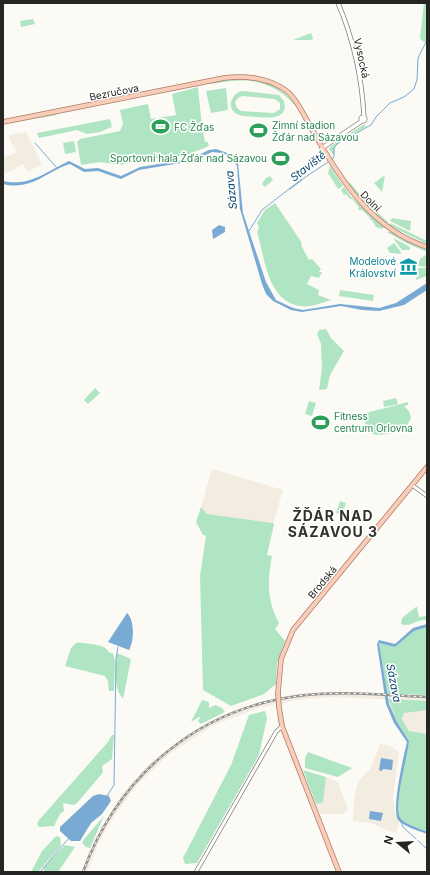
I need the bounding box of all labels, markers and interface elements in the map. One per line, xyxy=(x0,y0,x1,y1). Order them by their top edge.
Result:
street label: Vysocká xyxy=(352,37,372,79)
street label: Bezručova xyxy=(88,81,140,103)
sports icon: FC Žďas xyxy=(151,117,171,137)
place label: Zimní stadion Žďár nad Sázavou xyxy=(272,119,358,143)
place label: FC Žďas xyxy=(174,120,214,133)
sports icon: Zimní stadion Žďár nad Sázavou xyxy=(249,121,269,141)
sports icon: Sportovní hala Žďár nad Sázavou xyxy=(270,148,290,168)
water label: Staviště xyxy=(287,148,329,184)
place label: Sportovní hala Žďár nad Sázavou xyxy=(110,151,267,164)
water label: Sázava xyxy=(222,170,240,210)
street label: Dolní xyxy=(358,188,384,214)
place label: Modelové Království xyxy=(349,255,397,279)
museum icon: Modelové Království xyxy=(399,257,419,277)
place label: Fitness centrum Orlovna xyxy=(334,410,413,434)
sports icon: Fitness centrum Orlovna xyxy=(311,412,331,432)
district label: ŽĎÁR NAD SÁZAVOU 3 xyxy=(288,506,378,540)
street label: Brodská xyxy=(305,563,339,601)
water label: Sázava xyxy=(383,663,405,704)
north arrow xyxy=(378,823,418,863)
text: N xyxy=(381,834,396,846)

